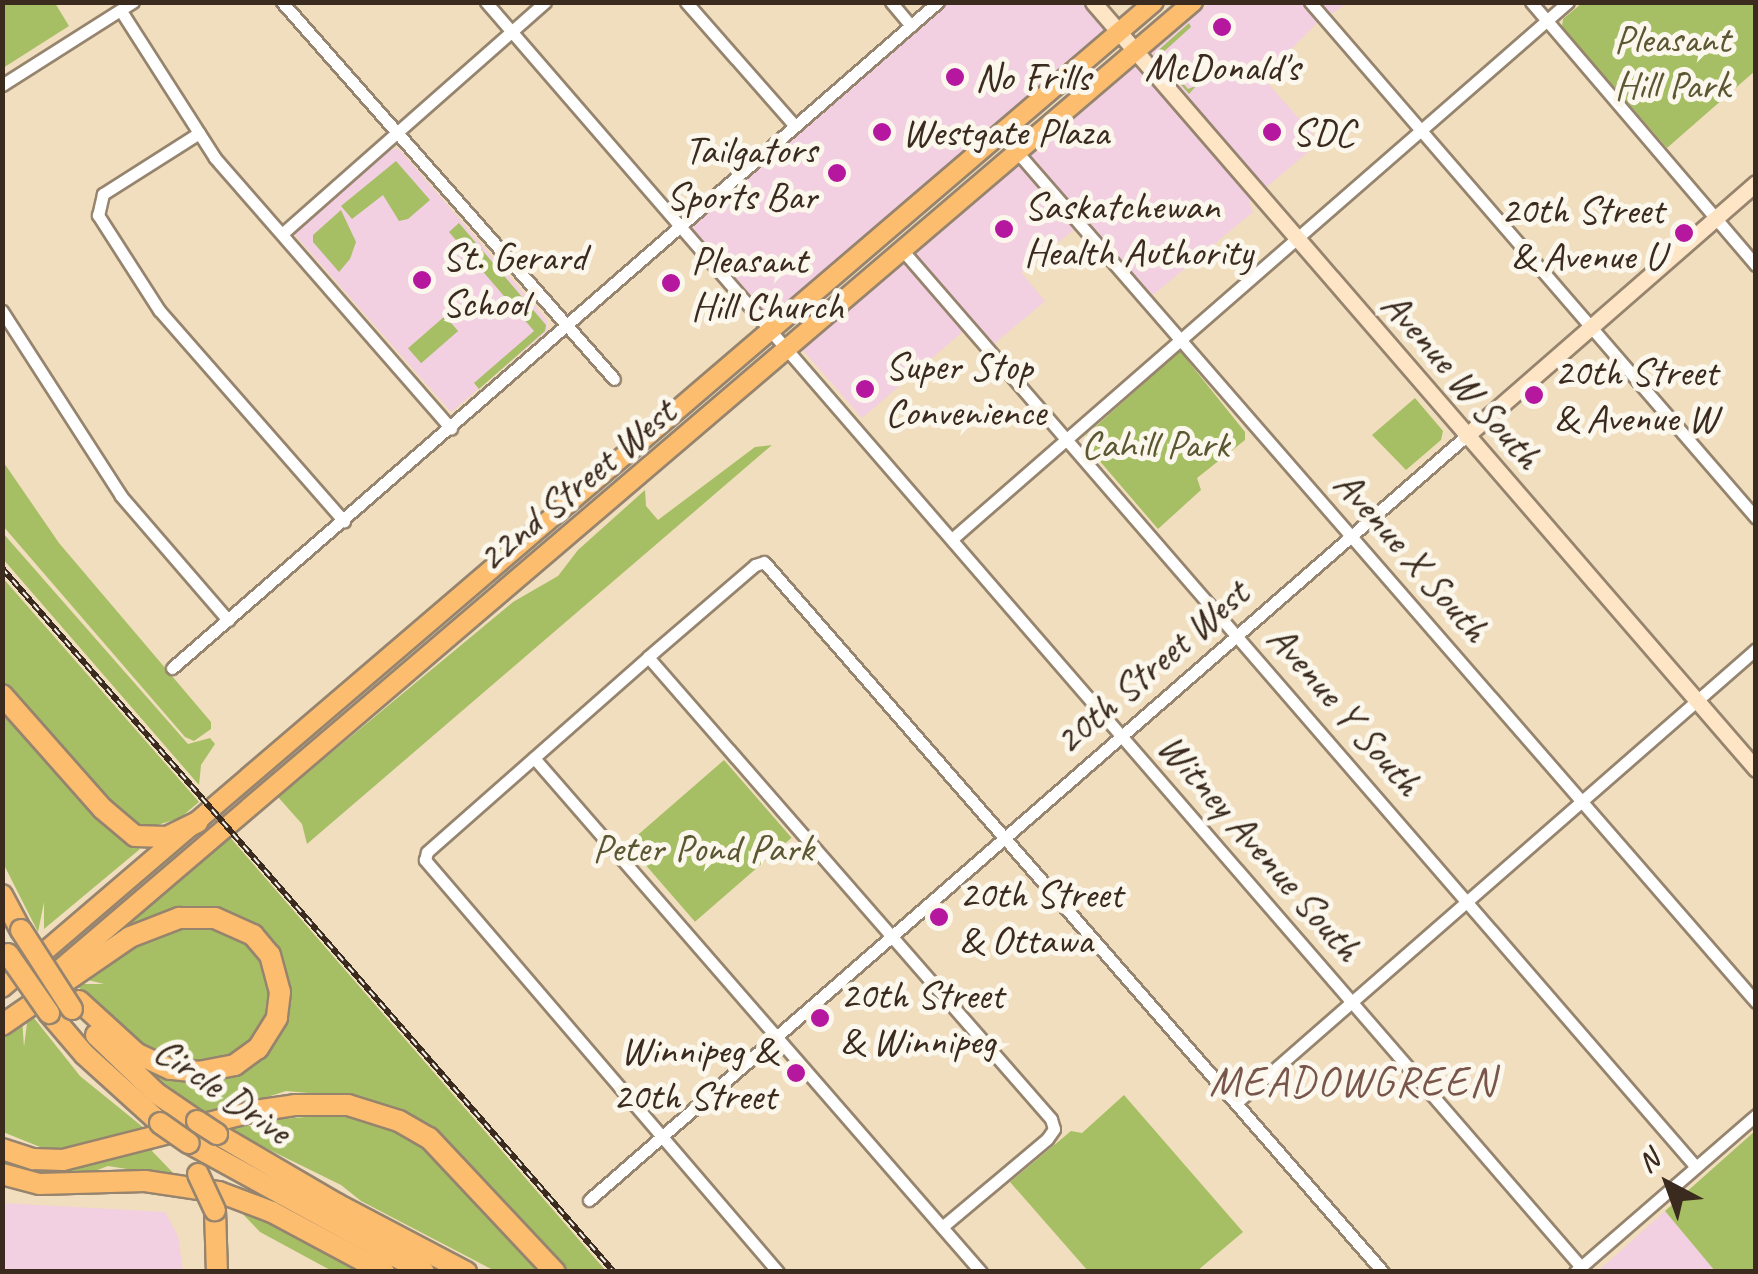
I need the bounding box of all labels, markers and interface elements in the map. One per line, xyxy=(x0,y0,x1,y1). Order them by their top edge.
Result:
park label: Pleasant Hill Park xyxy=(1613,15,1731,109)
marker: McDonald's xyxy=(1211,16,1233,38)
place label: McDonald's xyxy=(1144,43,1300,91)
place label: No Frills xyxy=(975,53,1090,101)
marker: No Frills xyxy=(944,66,966,88)
place label: Westgate Plaza xyxy=(902,108,1109,156)
place label: SDC xyxy=(1292,108,1355,156)
marker: Westgate Plaza xyxy=(871,121,893,143)
marker: SDC xyxy=(1261,121,1283,143)
place label: Tailgators Sports Bar xyxy=(665,126,817,220)
marker: Tailgators Sports Bar xyxy=(826,162,848,184)
place label: Saskatchewan Health Authority xyxy=(1024,182,1252,276)
place label: 20th Street & Avenue U xyxy=(1500,186,1664,280)
marker: Saskatchewan Health Authority xyxy=(993,218,1015,240)
marker: 20th Street & Avenue U xyxy=(1673,222,1695,244)
place label: St. Gerard School xyxy=(442,233,586,327)
place label: Pleasant Hill Church xyxy=(691,236,845,330)
marker: St. Gerard School xyxy=(411,269,433,291)
marker: Pleasant Hill Church xyxy=(660,272,682,294)
street label: Avenue W South xyxy=(1372,281,1552,479)
place label: Super Stop Convenience xyxy=(885,342,1046,436)
place label: 20th Street & Avenue W xyxy=(1554,348,1718,442)
marker: Super Stop Convenience xyxy=(854,378,876,400)
marker: 20th Street & Avenue W xyxy=(1523,384,1545,406)
street label: 22nd Street West xyxy=(467,388,685,582)
park label: Cahill Park xyxy=(1080,420,1230,468)
street label: Avenue X South xyxy=(1324,460,1500,652)
street label: 20th Street West xyxy=(1044,569,1258,765)
street label: Avenue Y South xyxy=(1258,615,1432,805)
street label: Witney Avenue South xyxy=(1148,723,1372,971)
park label: Peter Pond Park xyxy=(593,824,813,872)
place label: 20th Street & Ottawa xyxy=(959,870,1123,964)
marker: 20th Street & Ottawa xyxy=(928,906,950,928)
place label: 20th Street & Winnipeg xyxy=(840,971,1004,1065)
marker: 20th Street & Winnipeg xyxy=(809,1007,831,1029)
street label: Circle Drive xyxy=(145,1026,301,1154)
place label: Winnipeg & 20th Street xyxy=(612,1026,776,1120)
district label: MEADOWGREEN xyxy=(1211,1057,1495,1107)
marker: Winnipeg & 20th Street xyxy=(785,1062,807,1084)
north arrow xyxy=(1618,1134,1718,1234)
text: N xyxy=(1630,1142,1666,1180)

